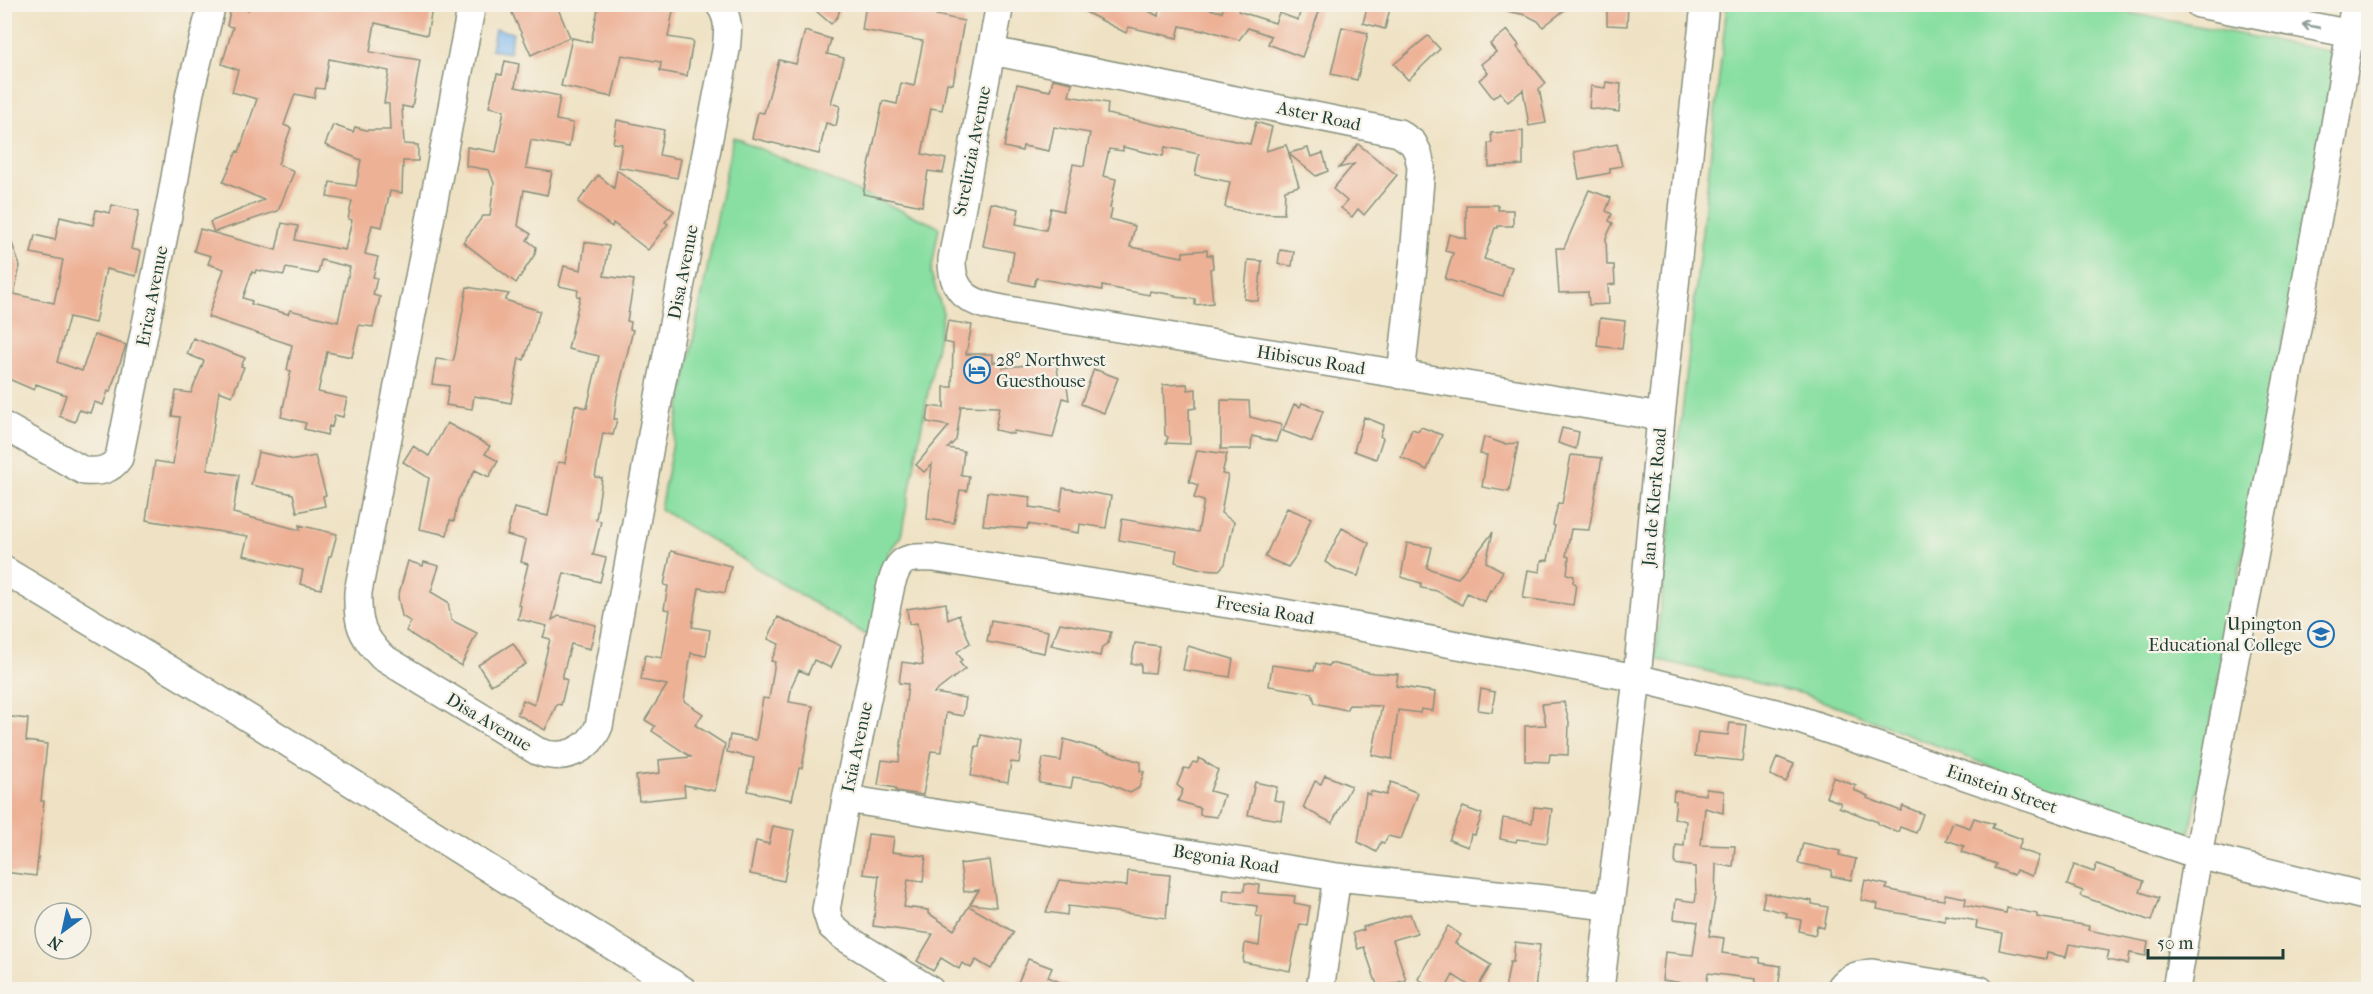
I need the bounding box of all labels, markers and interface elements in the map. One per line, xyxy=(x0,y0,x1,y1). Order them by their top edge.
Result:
one-way arrow xyxy=(2302,20,2321,31)
street label: Strelitzia Avenue xyxy=(950,84,995,218)
street label: Aster Road xyxy=(1274,97,1363,136)
street label: Disa Avenue xyxy=(664,223,703,321)
street label: Erica Avenue xyxy=(132,244,173,348)
street label: Hibiscus Road xyxy=(1255,342,1367,379)
place label: 28° Northwest Guesthouse xyxy=(996,350,1107,392)
hotel icon: 28° Northwest Guesthouse xyxy=(962,355,992,385)
street label: Jan de Klerk Road xyxy=(1638,427,1671,569)
street label: Freesia Road xyxy=(1214,592,1316,629)
place label: Upington Educational College xyxy=(2148,614,2303,656)
school or university icon: Upington Educational College xyxy=(2306,619,2336,649)
street label: Disa Avenue xyxy=(442,689,535,756)
street label: Ixia Avenue xyxy=(838,700,877,794)
street label: Einstein Street xyxy=(1944,761,2061,818)
street label: Begonia Road xyxy=(1171,841,1281,878)
north arrow xyxy=(33,901,93,961)
scale bar xyxy=(2148,922,2283,960)
text: N xyxy=(44,931,65,954)
text: 50 m xyxy=(2157,933,2194,954)

